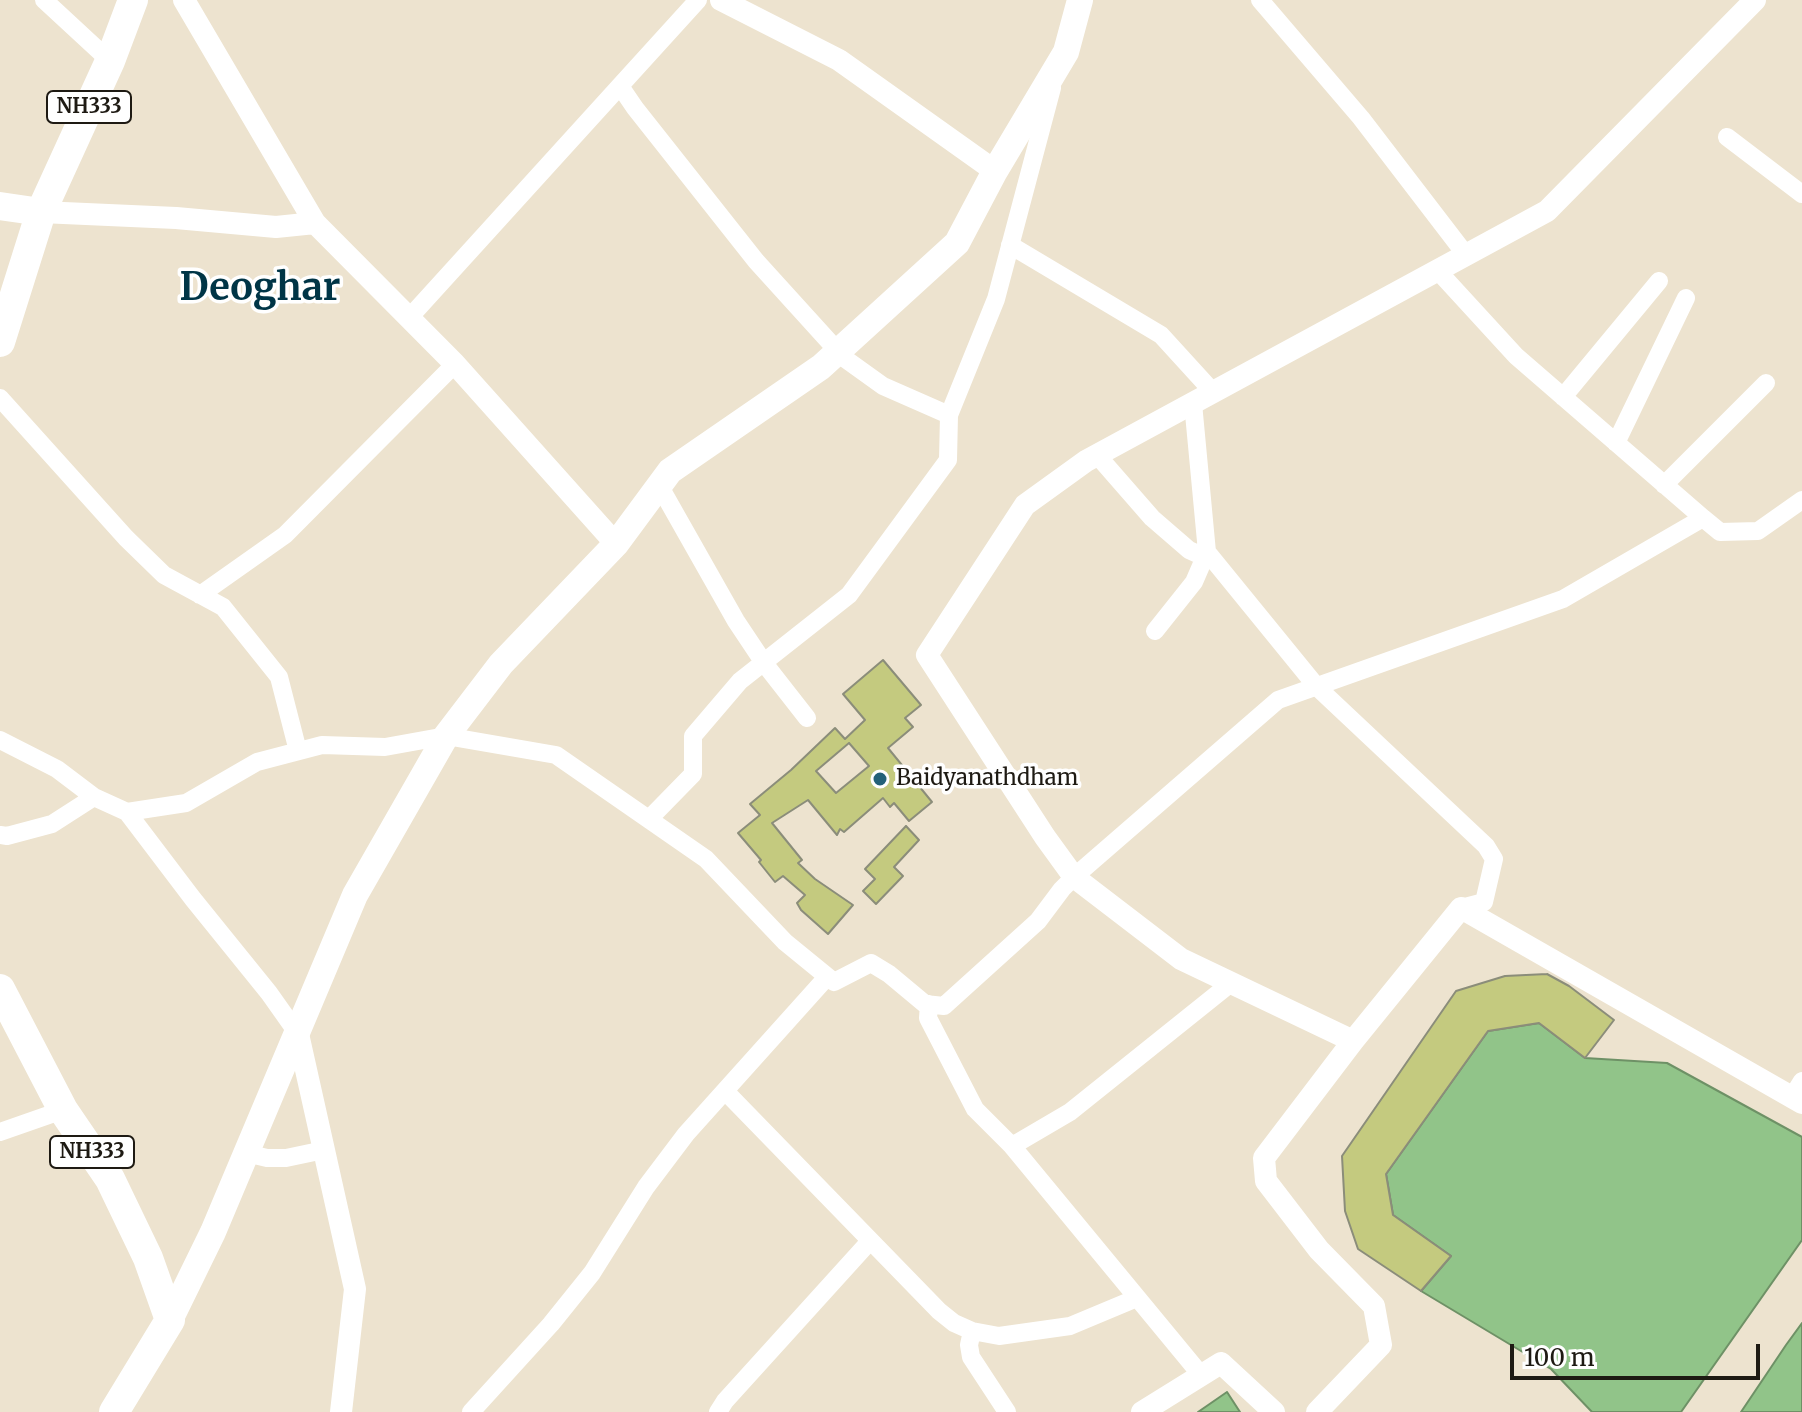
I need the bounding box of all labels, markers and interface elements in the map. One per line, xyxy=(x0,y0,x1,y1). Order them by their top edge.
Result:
road number: NH333 xyxy=(47,91,131,123)
district label: Deoghar xyxy=(180,266,340,312)
place label: Baidyanathdham xyxy=(896,766,1078,792)
marker: Baidyanathdham xyxy=(871,770,889,788)
road number: NH333 xyxy=(50,1136,134,1168)
scale bar xyxy=(1514,1328,1764,1378)
text: 100 m xyxy=(1524,1342,1594,1373)

